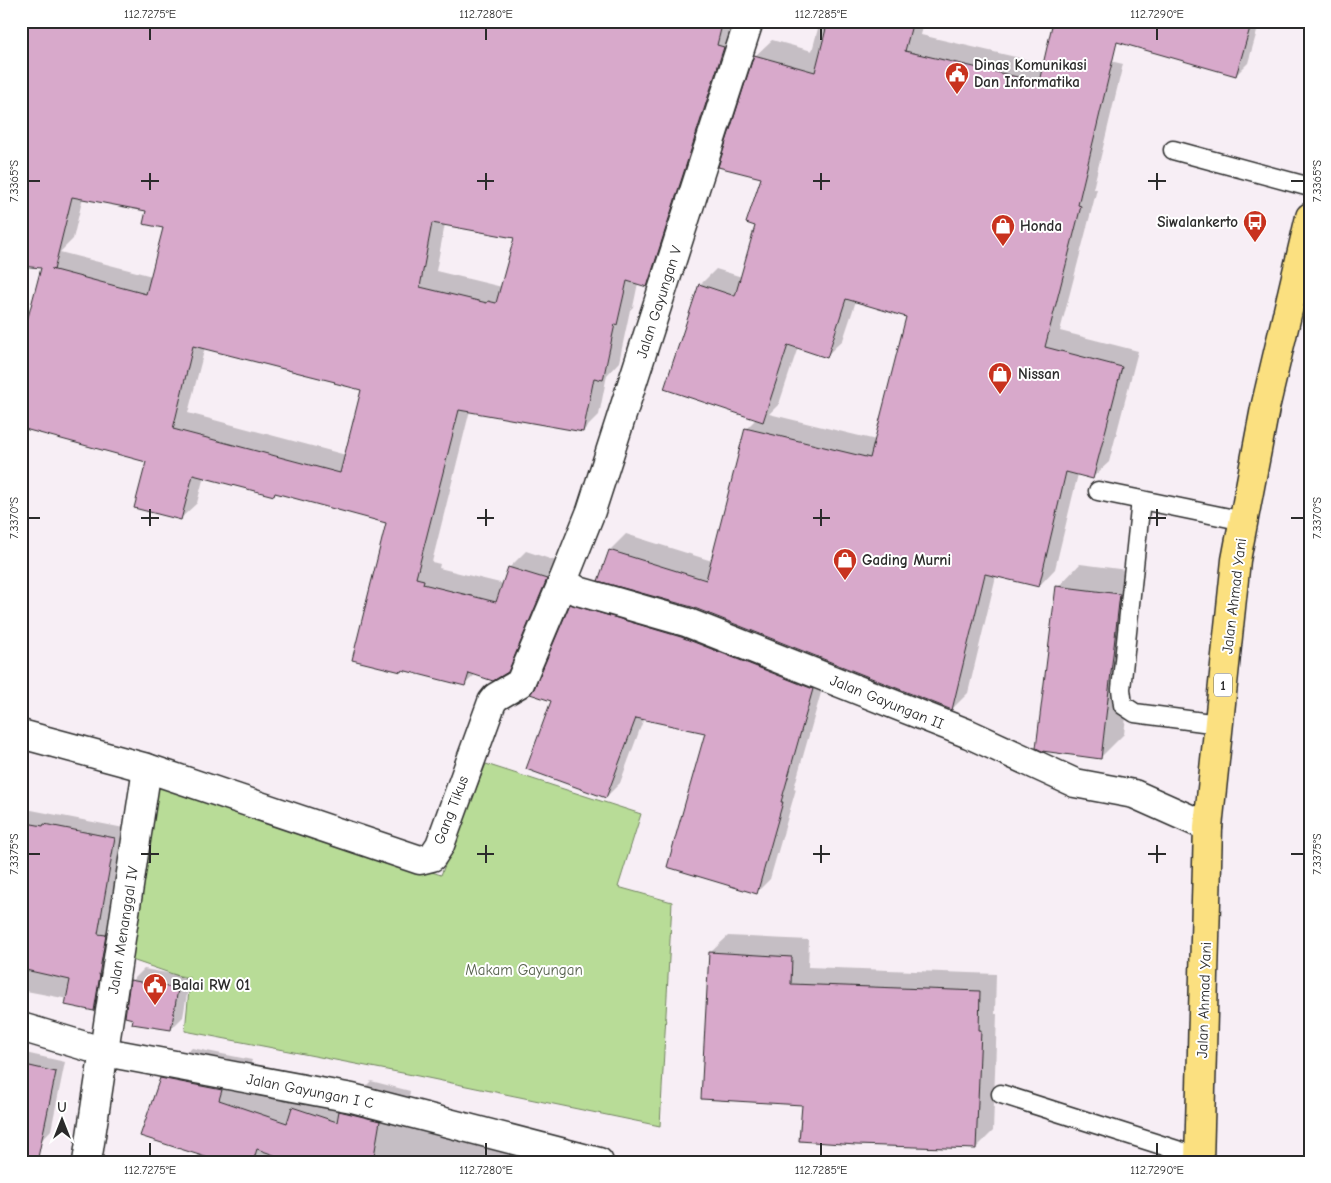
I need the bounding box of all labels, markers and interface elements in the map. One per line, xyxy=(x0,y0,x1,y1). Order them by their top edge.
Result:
text: 112.7275°E xyxy=(124,7,176,21)
text: 112.7280°E xyxy=(459,7,513,21)
text: 112.7285°E xyxy=(795,7,847,21)
text: 112.7290°E xyxy=(1130,7,1184,21)
place label: Dinas Komunikasi Dan Informatika xyxy=(974,56,1087,91)
public building icon: Dinas Komunikasi Dan Informatika xyxy=(944,61,970,95)
text: 7.3365°S xyxy=(7,160,21,202)
text: 7.3365°S xyxy=(1310,160,1324,202)
bus stop icon: Siwalankerto xyxy=(1242,209,1268,243)
shop icon: Honda xyxy=(990,213,1016,247)
place label: Siwalankerto xyxy=(1157,213,1238,231)
place label: Honda xyxy=(1020,217,1062,235)
street label: Jalan Gayungan V xyxy=(632,244,686,360)
shop icon: Nissan xyxy=(987,361,1013,395)
place label: Nissan xyxy=(1018,365,1060,383)
text: 7.3370°S xyxy=(7,497,21,539)
text: 7.3370°S xyxy=(1310,497,1324,539)
street label: Jalan Ahmad Yani xyxy=(1218,537,1250,655)
shop icon: Gading Murni xyxy=(832,547,858,581)
place label: Gading Murni xyxy=(862,551,951,569)
street label: Jalan Gayungan II xyxy=(828,671,946,733)
road number: 1 xyxy=(1214,674,1232,696)
street label: Gang Tikus xyxy=(430,773,472,847)
text: 7.3375°S xyxy=(7,833,21,875)
text: 7.3375°S xyxy=(1310,833,1324,875)
street label: Jalan Menanggal IV xyxy=(104,865,142,995)
street label: Jalan Ahmad Yani xyxy=(1193,942,1215,1058)
park label: Makam Gayungan xyxy=(465,961,583,979)
public building icon: Balai RW 01 xyxy=(142,972,168,1006)
place label: Balai RW 01 xyxy=(172,976,250,994)
street label: Jalan Gayungan I C xyxy=(245,1070,375,1112)
north arrow xyxy=(38,1096,88,1146)
text: U xyxy=(57,1099,67,1116)
text: 112.7275°E xyxy=(124,1163,176,1177)
text: 112.7280°E xyxy=(459,1163,513,1177)
text: 112.7285°E xyxy=(795,1163,847,1177)
text: 112.7290°E xyxy=(1130,1163,1184,1177)

